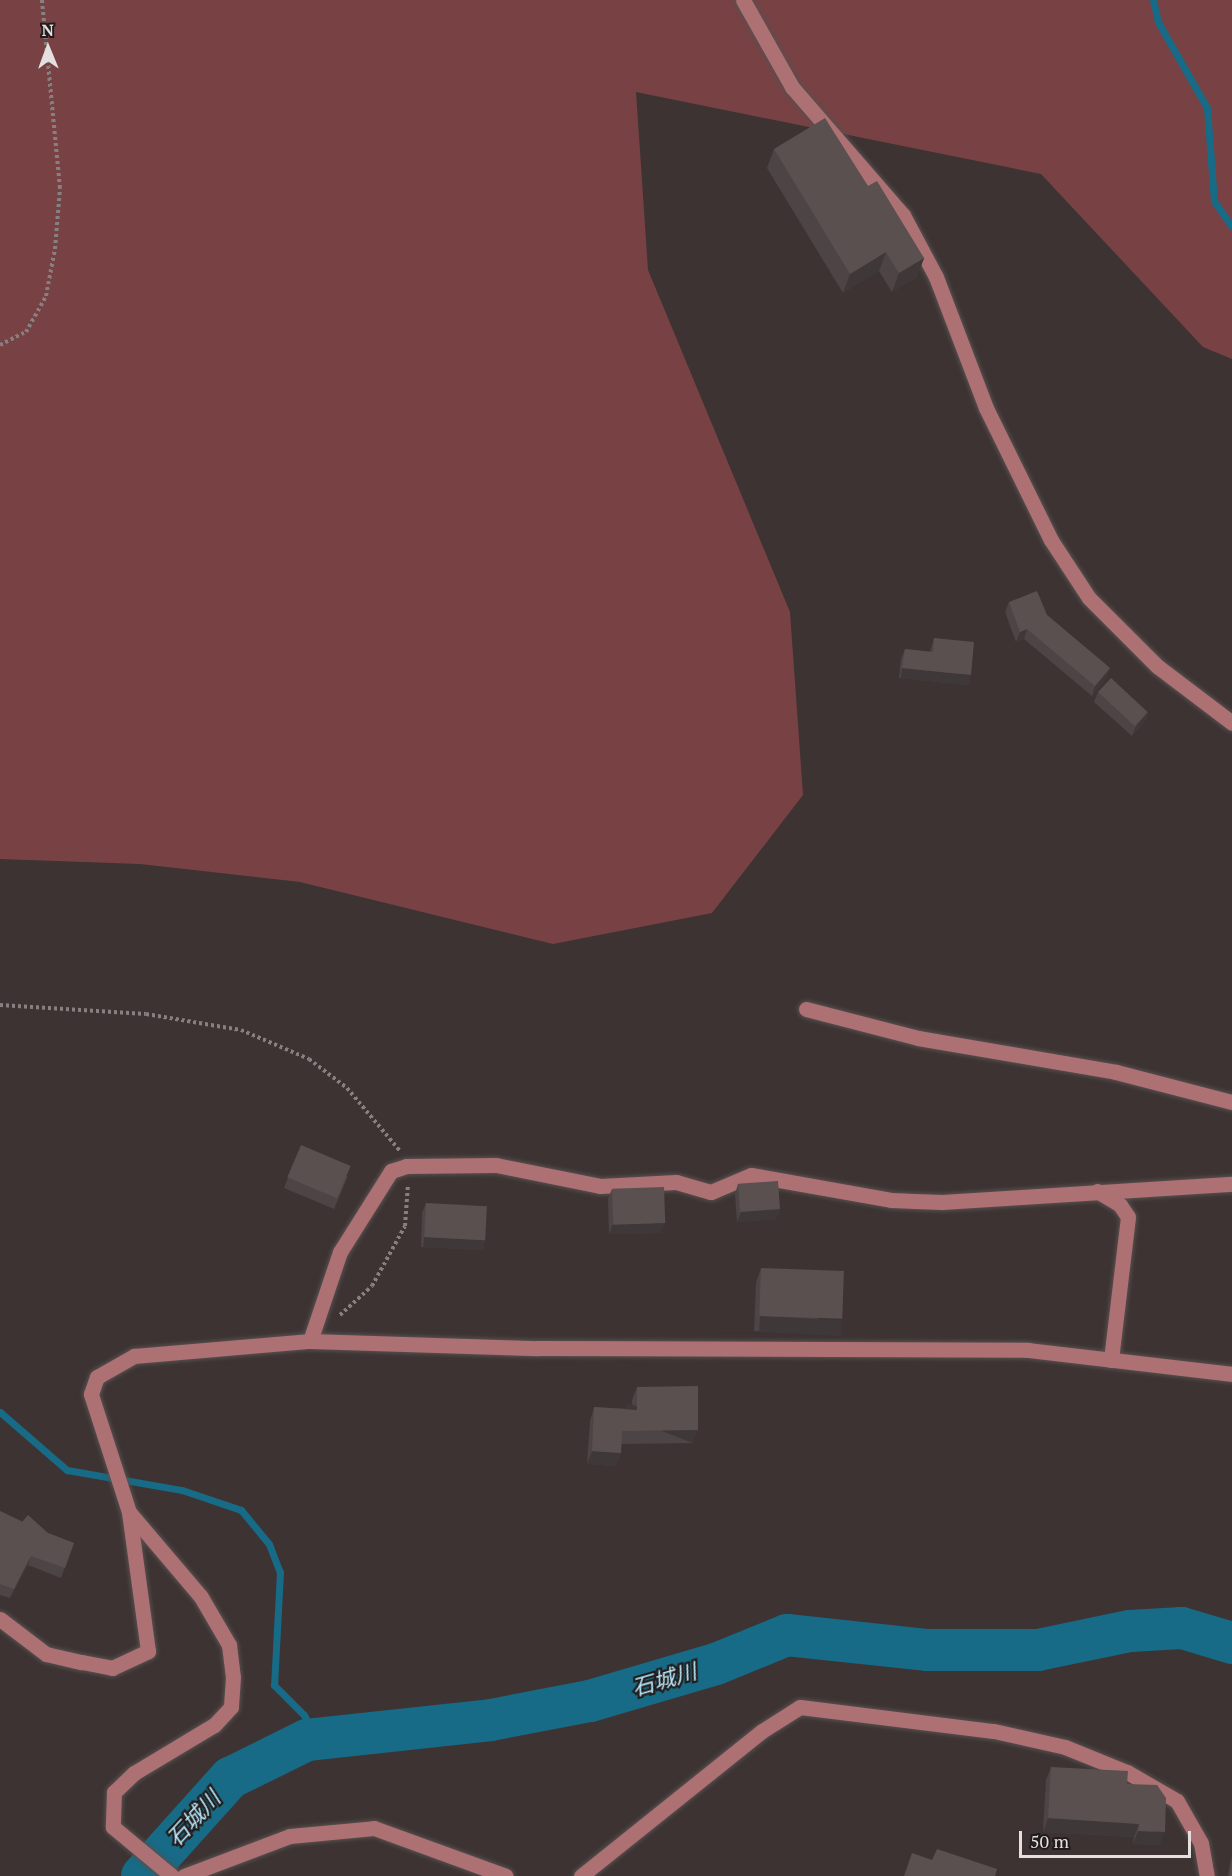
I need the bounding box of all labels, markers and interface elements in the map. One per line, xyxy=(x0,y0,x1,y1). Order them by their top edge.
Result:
north arrow xyxy=(18,18,78,78)
text: N xyxy=(41,19,54,41)
water label: 石城川 xyxy=(629,1657,699,1701)
water label: 石城川 xyxy=(161,1785,225,1851)
scale bar xyxy=(1022,1819,1194,1857)
text: 50 m xyxy=(1030,1829,1069,1853)

